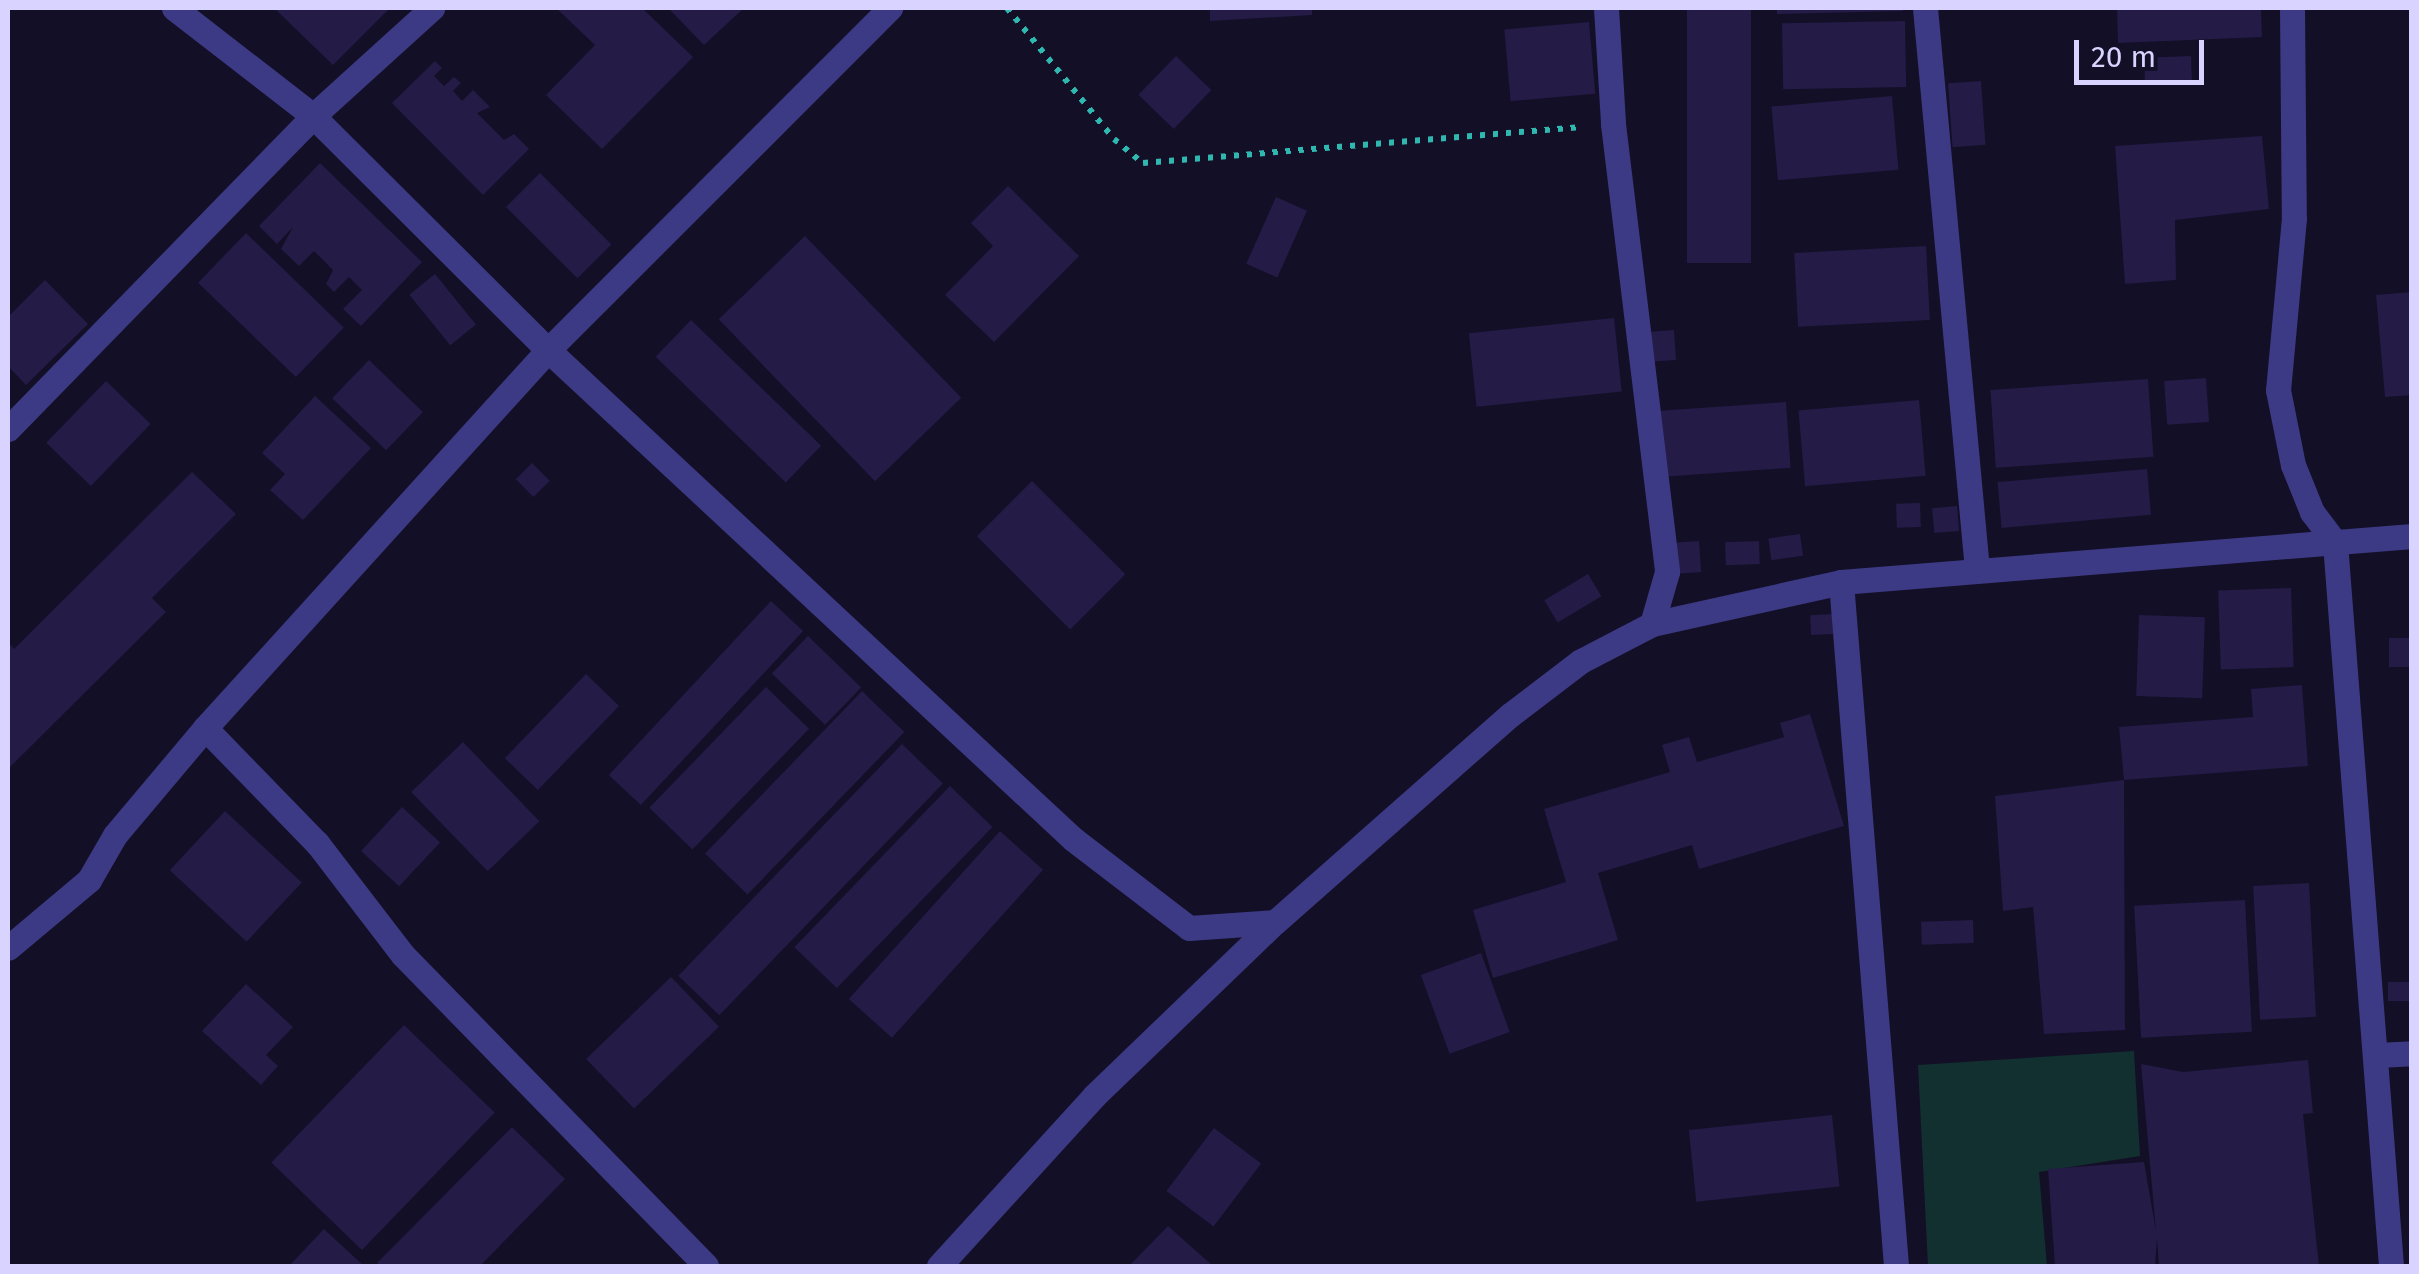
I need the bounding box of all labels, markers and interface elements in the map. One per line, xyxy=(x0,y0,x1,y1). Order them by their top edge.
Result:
scale bar xyxy=(2079,20,2209,82)
text: 20 m xyxy=(2091,39,2156,75)

